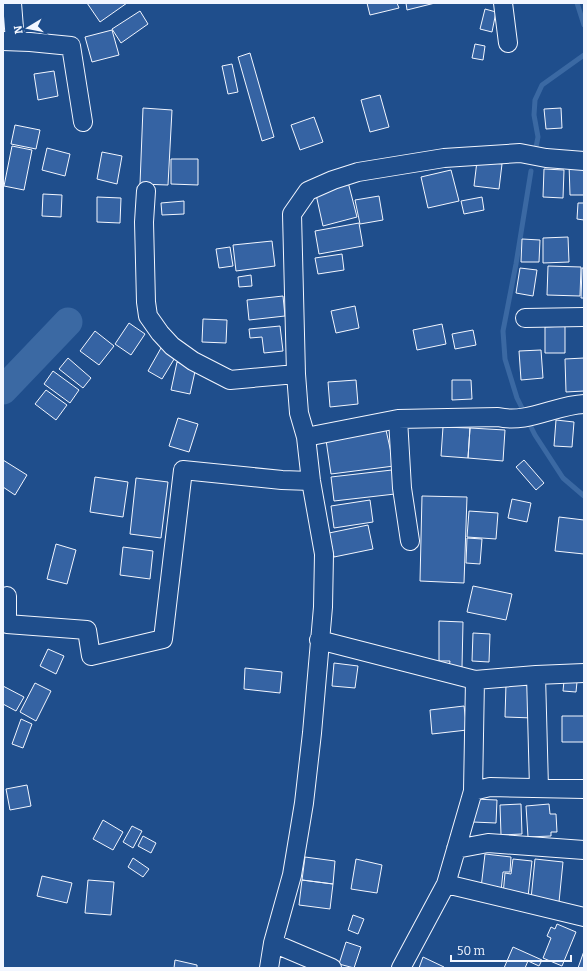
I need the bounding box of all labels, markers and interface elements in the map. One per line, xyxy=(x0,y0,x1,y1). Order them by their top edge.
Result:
north arrow xyxy=(8,8,48,48)
text: N xyxy=(11,24,26,35)
scale bar xyxy=(451,937,571,963)
text: 50 m xyxy=(457,944,486,958)

